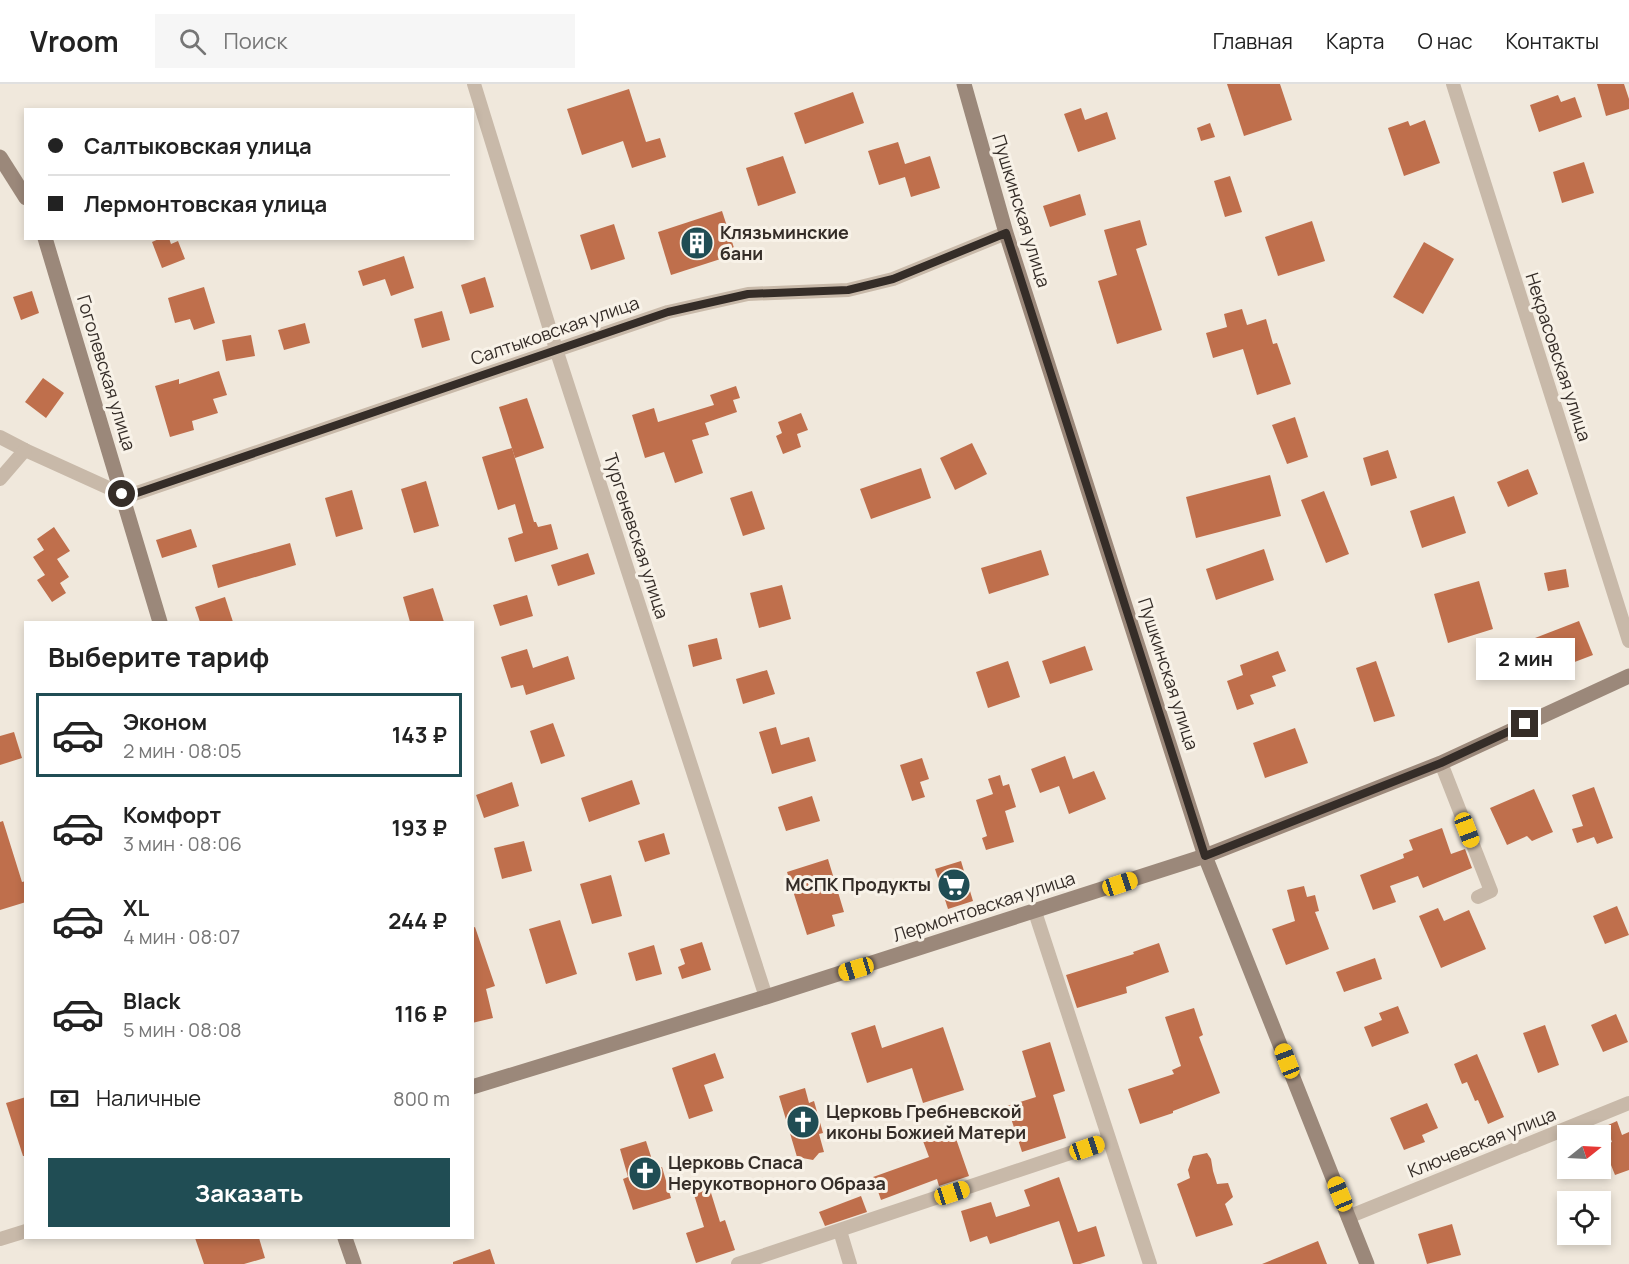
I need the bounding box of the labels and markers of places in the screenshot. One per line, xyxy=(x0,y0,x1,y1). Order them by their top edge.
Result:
place label: Клязьминские бани xyxy=(720,220,849,265)
building icon: Клязьминские бани xyxy=(679,225,715,261)
supermarket icon: МСПК Продукты xyxy=(936,867,972,903)
place label: МСПК Продукты xyxy=(785,872,931,896)
place label: Церковь Гребневской иконы Божией Матери xyxy=(826,1099,1026,1144)
church icon: Церковь Гребневской иконы Божией Матери xyxy=(785,1104,821,1140)
place label: Церковь Спаса Нерукотворного Образа xyxy=(668,1150,886,1195)
church icon: Церковь Спаса Нерукотворного Образа xyxy=(627,1155,663,1191)

